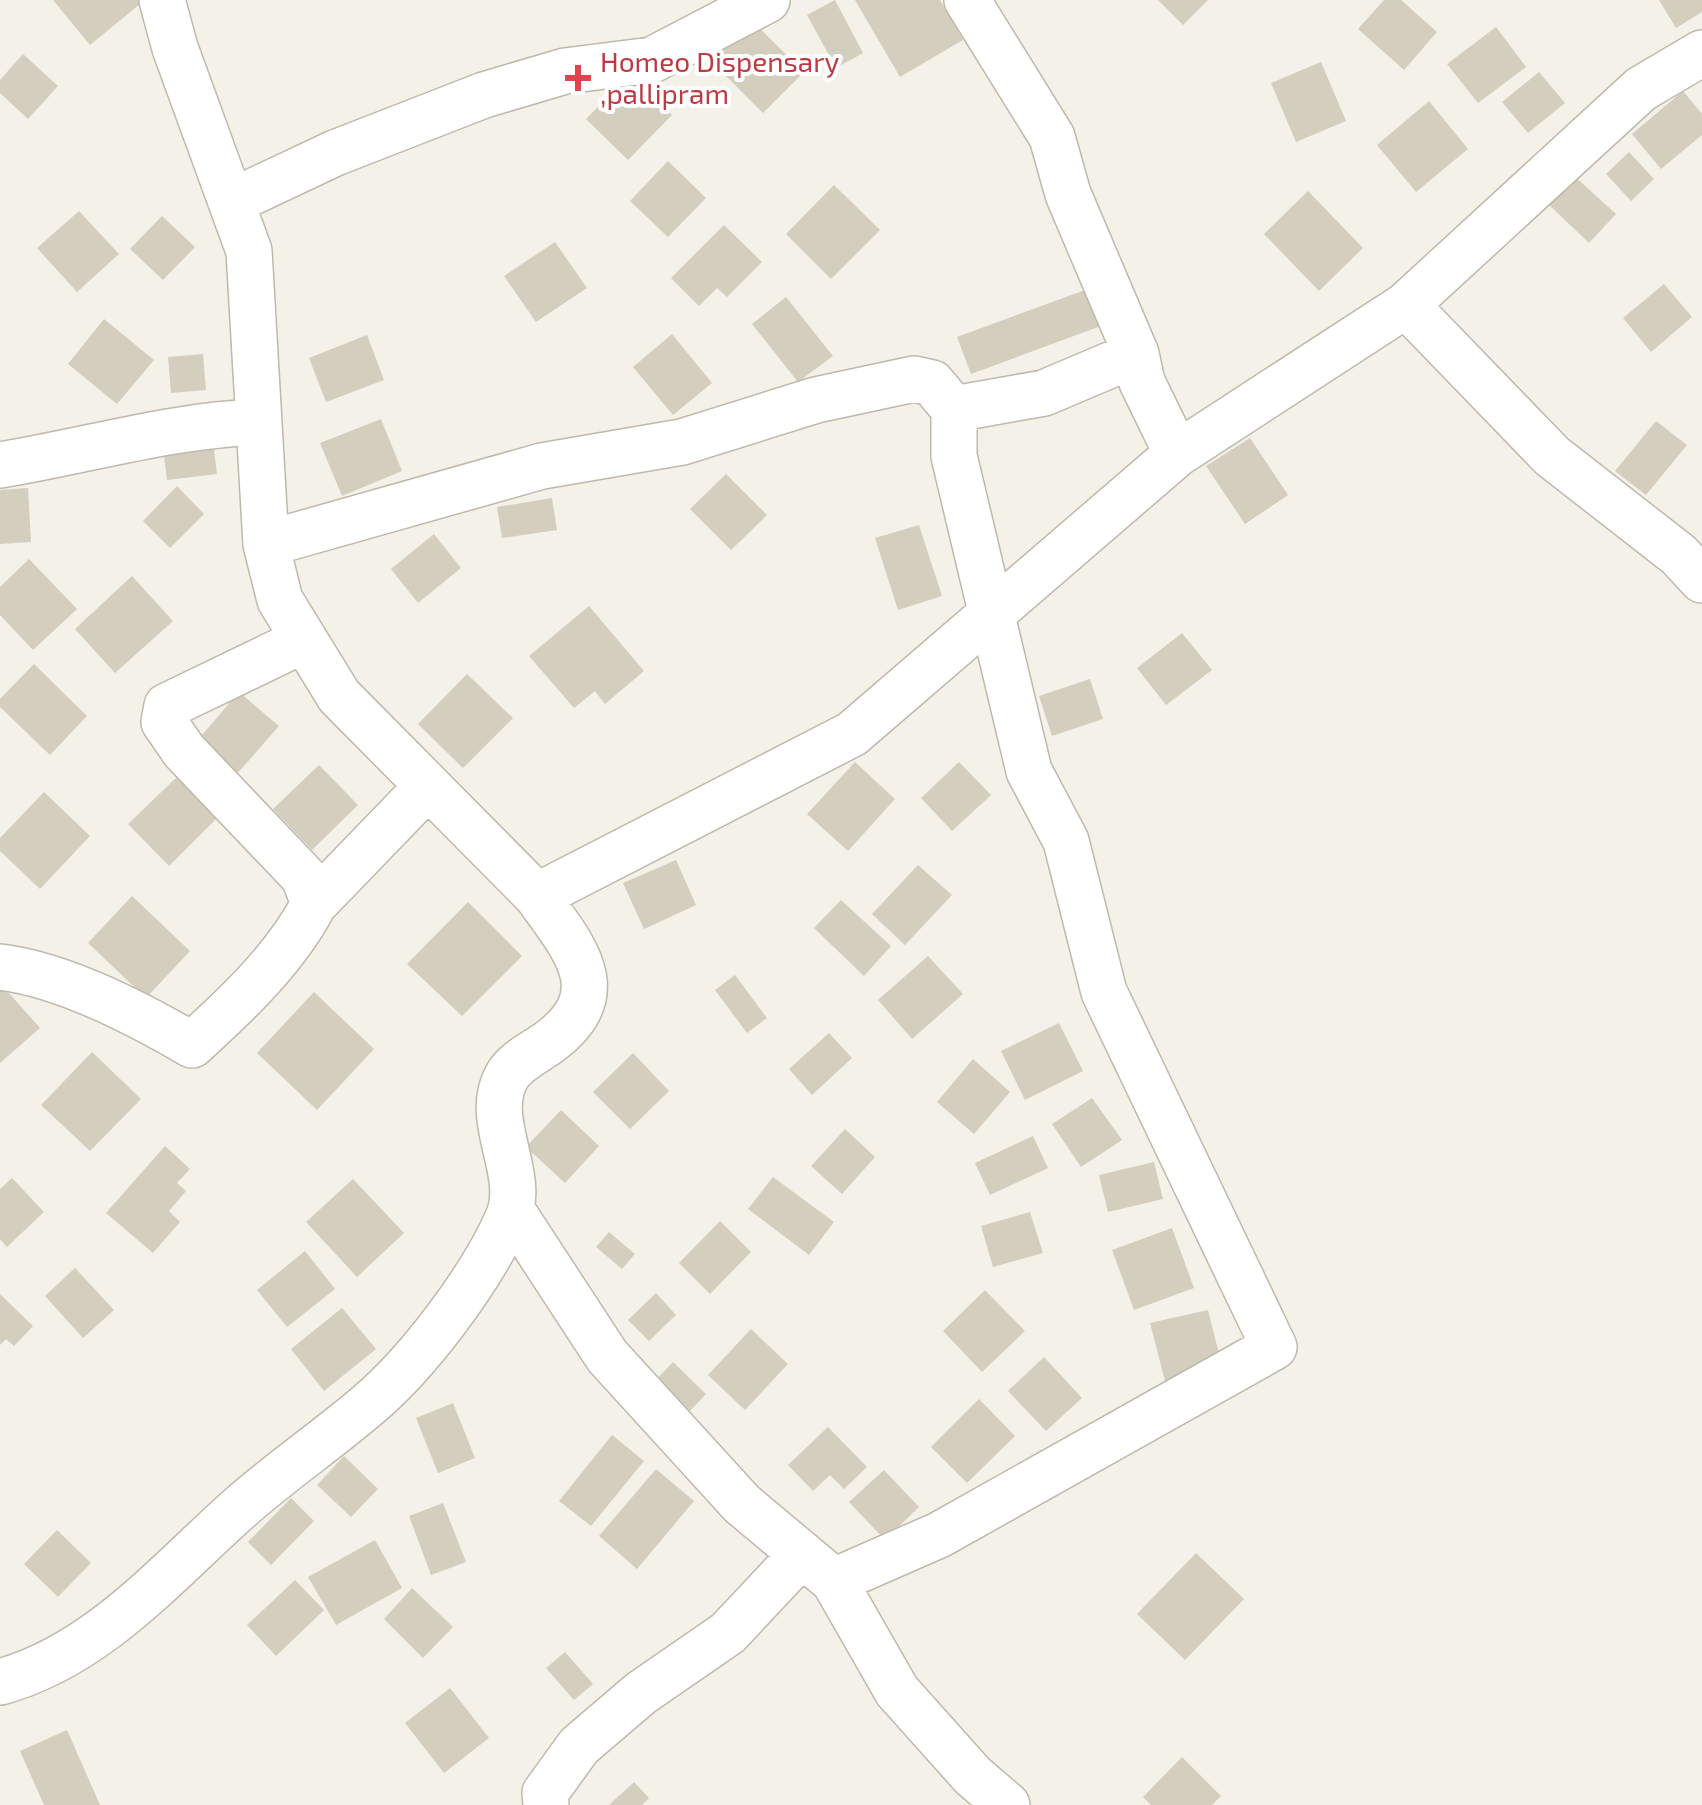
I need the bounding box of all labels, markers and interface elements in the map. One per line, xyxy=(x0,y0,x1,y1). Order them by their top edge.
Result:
place label: Homeo Dispensary ,pallipram xyxy=(600,44,839,110)
marker: Homeo Dispensary ,pallipram xyxy=(565,65,591,91)

